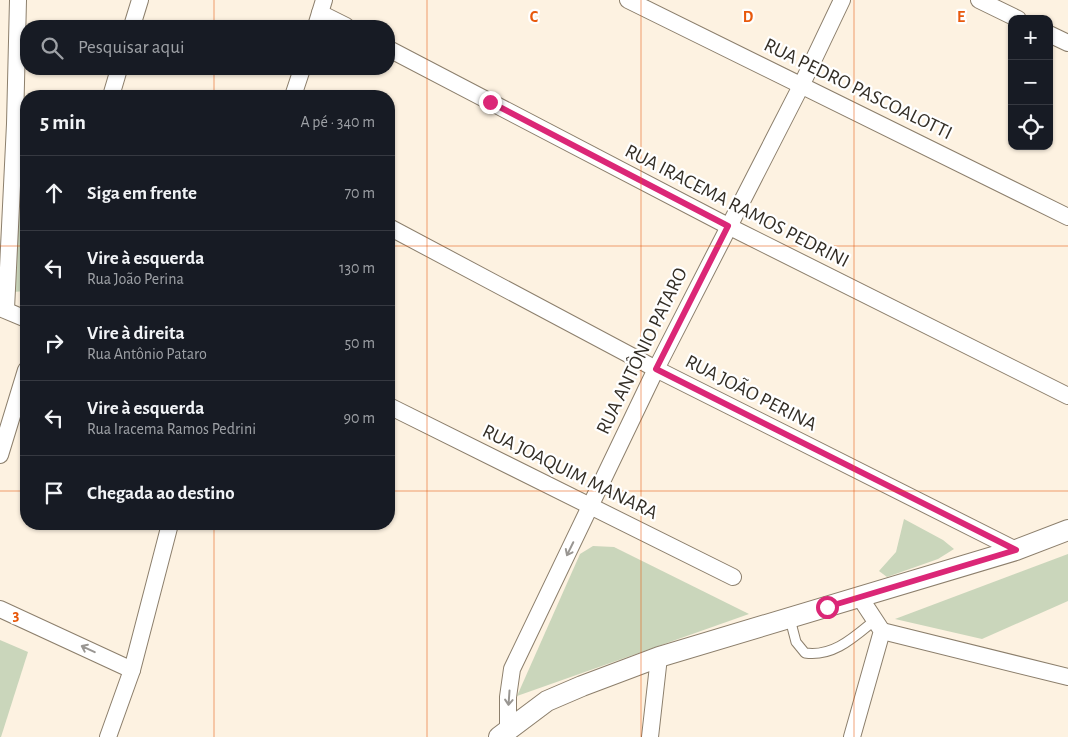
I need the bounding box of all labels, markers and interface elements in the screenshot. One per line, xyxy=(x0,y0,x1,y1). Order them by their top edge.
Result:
text: C xyxy=(530,9,539,25)
text: D xyxy=(743,9,754,25)
text: E xyxy=(957,9,965,25)
map controls xyxy=(1008,15,1053,150)
button: + xyxy=(1008,15,1053,60)
search box xyxy=(20,20,395,75)
icon: search xyxy=(38,34,66,62)
street label: RUA PEDRO PASCOALOTTI xyxy=(761,35,955,143)
text: Pesquisar aqui xyxy=(78,38,184,57)
button: − xyxy=(1008,60,1053,105)
route end xyxy=(479,91,502,114)
button: locate xyxy=(1008,105,1053,150)
text: 5 min xyxy=(40,112,86,133)
text: A pé · 340 m xyxy=(300,114,375,130)
street label: RUA IRACEMA RAMOS PEDRINI xyxy=(622,141,852,271)
icon: ahead xyxy=(40,179,68,207)
text: Siga em frente xyxy=(87,184,197,203)
text: 70 m xyxy=(344,185,375,201)
text: Vire à esquerda xyxy=(87,249,204,268)
icon: left xyxy=(40,254,68,282)
text: 130 m xyxy=(339,260,375,276)
street label: RUA ANTÔNIO PATARO xyxy=(592,264,691,438)
text: Rua João Perina xyxy=(87,271,184,287)
text: Vire à direita xyxy=(87,324,185,343)
icon: right xyxy=(40,329,68,357)
text: 50 m xyxy=(344,335,375,351)
text: Rua Antônio Pataro xyxy=(87,346,207,362)
street label: RUA JOÃO PERINA xyxy=(682,350,821,435)
text: Vire à esquerda xyxy=(87,399,204,418)
icon: left xyxy=(40,404,68,432)
text: 90 m xyxy=(344,410,375,426)
text: Rua Iracema Ramos Pedrini xyxy=(87,421,256,437)
street label: RUA JOAQUIM MANARA xyxy=(479,421,661,523)
icon: arrive xyxy=(40,479,68,507)
text: Chegada ao destino xyxy=(87,484,235,503)
one-way arrow xyxy=(565,541,574,556)
route start xyxy=(816,596,839,619)
text: 3 xyxy=(13,607,20,623)
one-way arrow xyxy=(81,644,96,654)
one-way arrow xyxy=(504,690,513,706)

